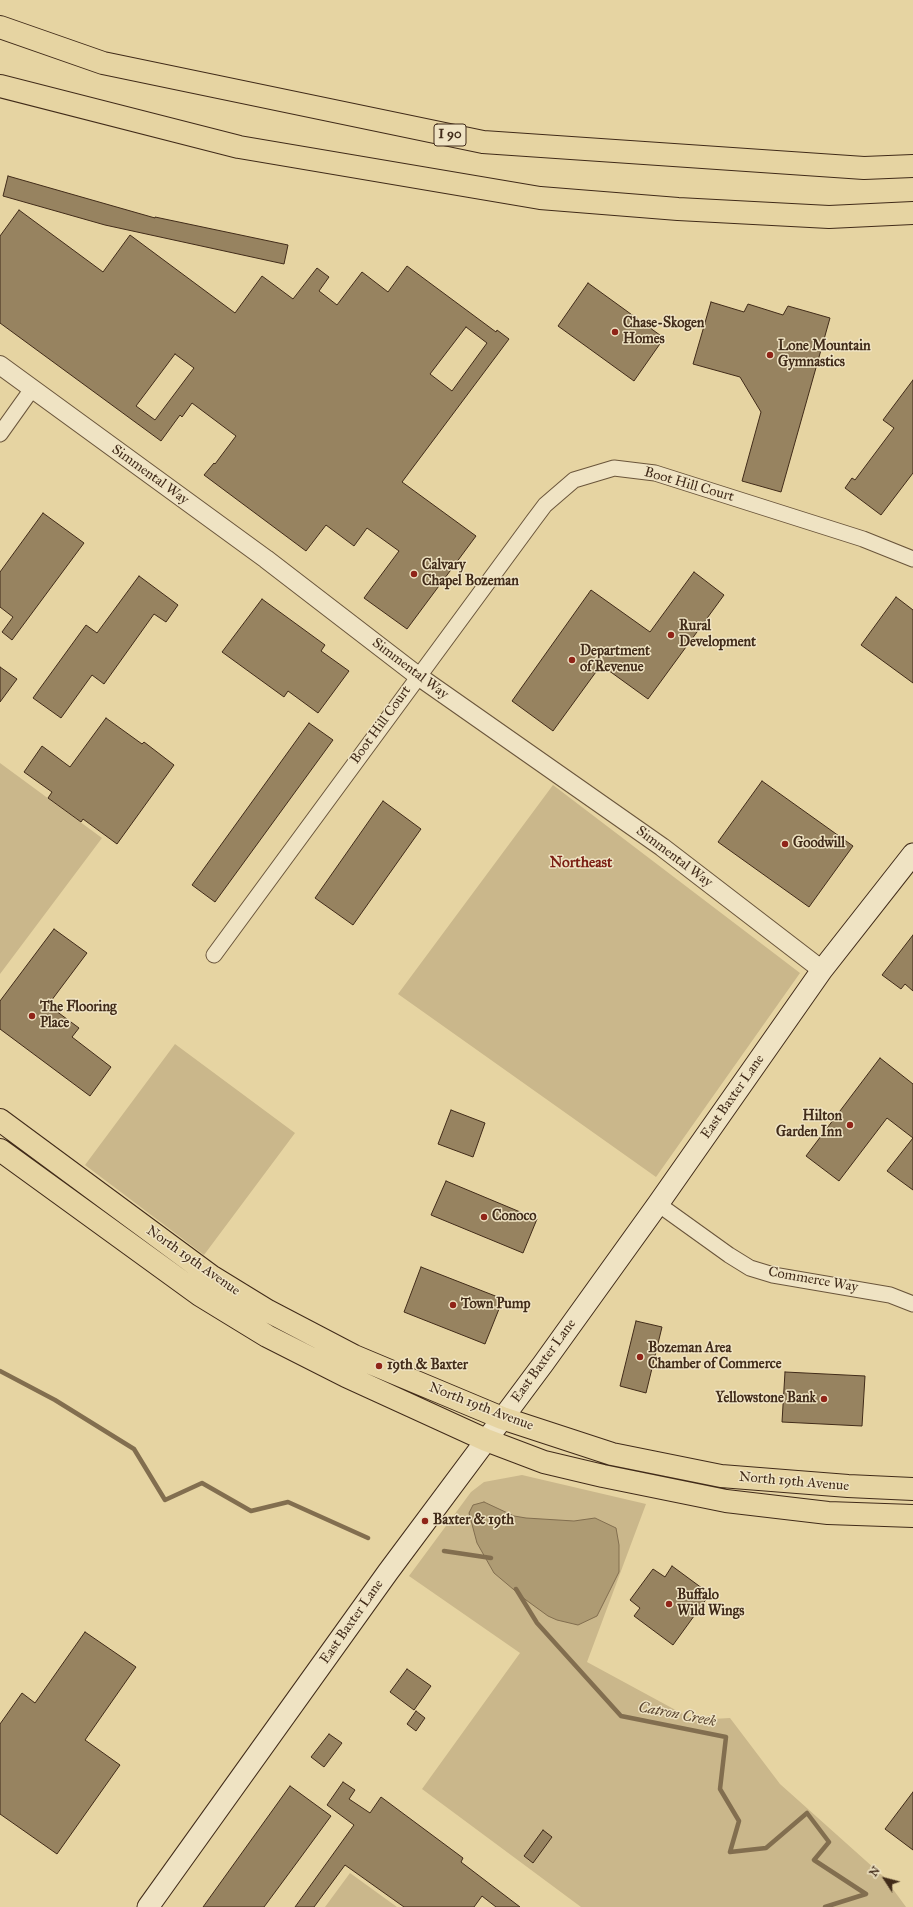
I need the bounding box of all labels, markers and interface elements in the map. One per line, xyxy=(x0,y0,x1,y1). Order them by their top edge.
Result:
road number: I 90 xyxy=(434,124,466,146)
place label: Chase-Skogen Homes xyxy=(623,316,704,348)
marker: Chase-Skogen Homes xyxy=(610,327,620,337)
place label: Lone Mountain Gymnastics xyxy=(778,339,871,372)
marker: Lone Mountain Gymnastics xyxy=(765,350,775,360)
street label: Simmental Way xyxy=(108,441,192,509)
street label: Boot Hill Court xyxy=(642,464,736,506)
place label: Calvary Chapel Bozeman xyxy=(422,558,519,590)
marker: Calvary Chapel Bozeman xyxy=(409,569,419,579)
place label: Rural Development xyxy=(679,619,756,652)
marker: Rural Development xyxy=(666,630,676,640)
street label: Simmental Way xyxy=(368,635,452,703)
place label: Department of Revenue xyxy=(580,644,650,676)
marker: Department of Revenue xyxy=(567,655,577,665)
street label: Boot Hill Court xyxy=(347,683,415,767)
street label: Simmental Way xyxy=(632,823,716,891)
place label: Goodwill xyxy=(793,836,845,852)
marker: Goodwill xyxy=(780,839,790,849)
district label: Northeast xyxy=(550,854,612,872)
place label: The Flooring Place xyxy=(40,1000,117,1032)
marker: The Flooring Place xyxy=(27,1011,37,1021)
street label: East Baxter Lane xyxy=(698,1052,768,1142)
place label: Hilton Garden Inn xyxy=(776,1109,842,1142)
marker: Hilton Garden Inn xyxy=(845,1120,855,1130)
place label: Conoco xyxy=(492,1209,537,1225)
marker: Conoco xyxy=(479,1212,489,1222)
street label: North 19th Avenue xyxy=(143,1222,243,1300)
street label: Commerce Way xyxy=(767,1264,859,1296)
place label: Town Pump xyxy=(461,1297,531,1313)
marker: Town Pump xyxy=(448,1300,458,1310)
street label: East Baxter Lane xyxy=(508,1316,580,1406)
place label: Bozeman Area Chamber of Commerce xyxy=(648,1341,782,1374)
marker: Bozeman Area Chamber of Commerce xyxy=(635,1352,645,1362)
place label: 19th & Baxter xyxy=(387,1358,468,1374)
marker: 19th & Baxter xyxy=(374,1361,384,1371)
street label: North 19th Avenue xyxy=(426,1379,536,1435)
place label: Yellowstone Bank xyxy=(716,1391,816,1407)
marker: Yellowstone Bank xyxy=(819,1394,829,1404)
street label: North 19th Avenue xyxy=(738,1469,850,1495)
place label: Baxter & 19th xyxy=(433,1513,514,1529)
marker: Baxter & 19th xyxy=(420,1516,430,1526)
street label: East Baxter Lane xyxy=(317,1577,387,1667)
place label: Buffalo Wild Wings xyxy=(677,1588,744,1620)
marker: Buffalo Wild Wings xyxy=(664,1599,674,1609)
water label: Catron Creek xyxy=(637,1699,717,1731)
north arrow xyxy=(865,1859,905,1899)
text: N xyxy=(867,1864,883,1879)

